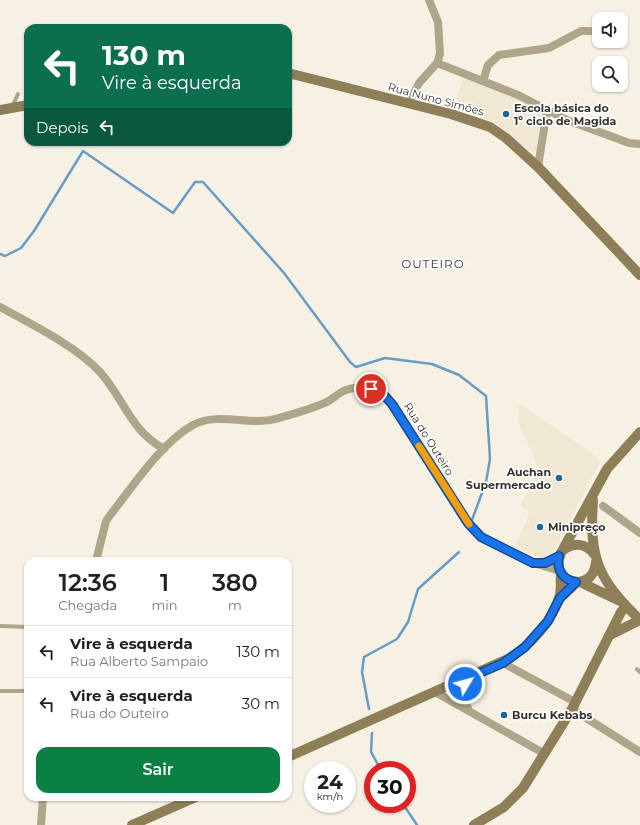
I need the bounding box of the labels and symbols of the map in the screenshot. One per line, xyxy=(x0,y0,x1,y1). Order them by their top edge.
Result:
street label: Rua Nuno Simões xyxy=(387,79,486,119)
place label: Escola básica do 1º ciclo de Magida xyxy=(514,101,617,128)
marker: Escola básica do 1º ciclo de Magida xyxy=(501,109,511,119)
district label: OUTEIRO xyxy=(401,256,465,271)
pin xyxy=(354,372,388,406)
street label: Rua do Outeiro xyxy=(401,400,457,478)
place label: Auchan Supermercado xyxy=(466,465,551,492)
marker: Auchan Supermercado xyxy=(554,473,564,483)
place label: Minipreço xyxy=(548,520,606,534)
marker: Minipreço xyxy=(535,522,545,532)
position arrow xyxy=(444,663,486,705)
place label: Burcu Kebabs xyxy=(512,708,592,722)
marker: Burcu Kebabs xyxy=(499,710,509,720)
speed limit sign: 30 xyxy=(364,761,416,813)

